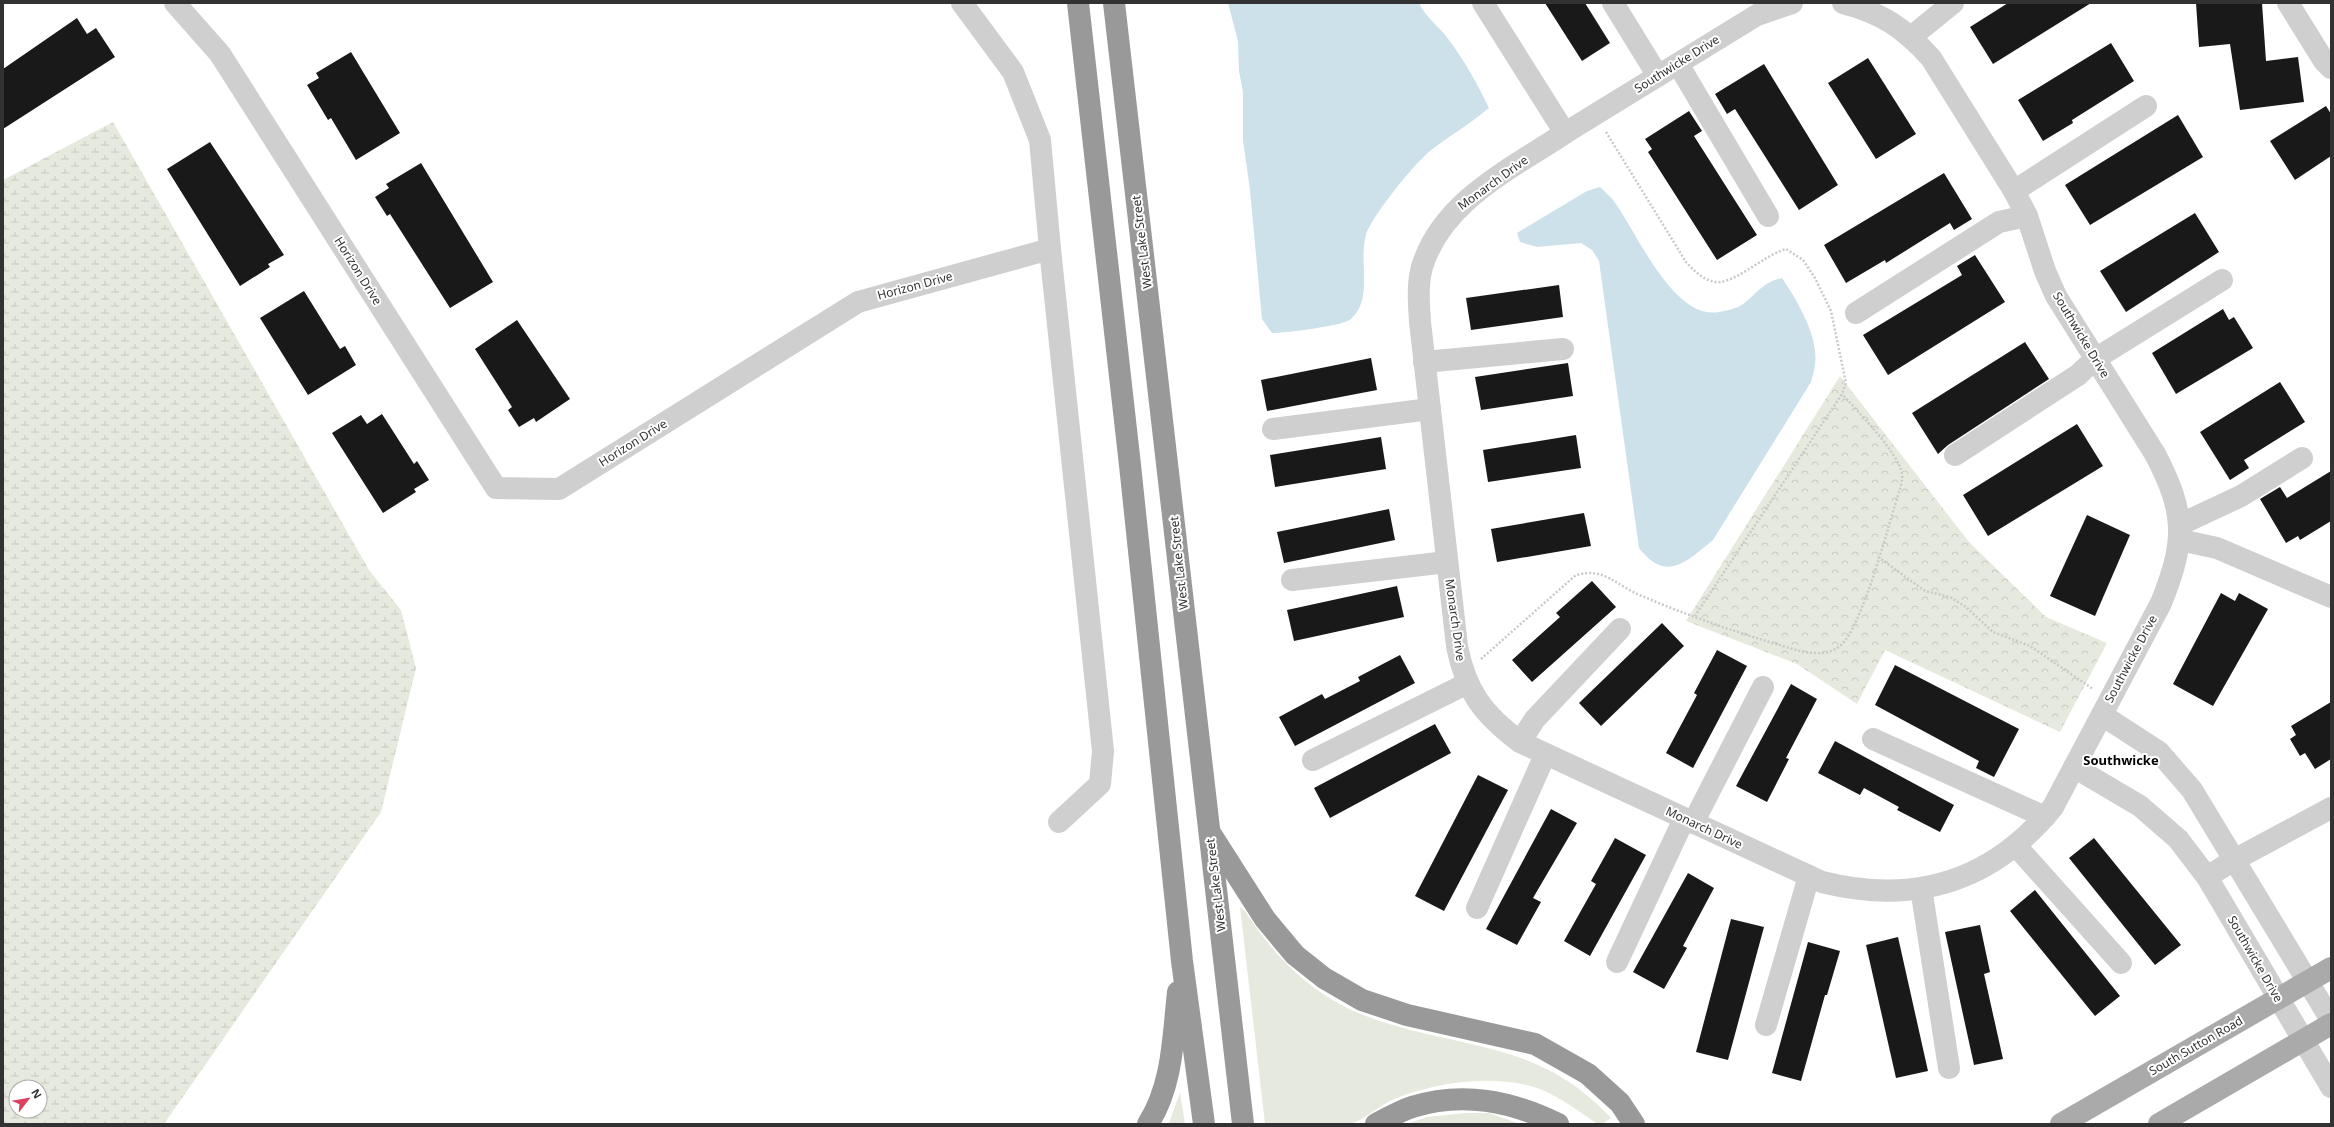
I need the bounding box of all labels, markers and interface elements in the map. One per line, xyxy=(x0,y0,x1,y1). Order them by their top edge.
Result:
street label: Southwicke Drive xyxy=(1631,30,1723,97)
street label: Monarch Drive xyxy=(1454,151,1531,214)
street label: West Lake Street xyxy=(1127,194,1156,290)
street label: Horizon Drive xyxy=(331,233,386,308)
street label: Horizon Drive xyxy=(875,267,955,304)
street label: Southwicke Drive xyxy=(2049,289,2114,381)
street label: Horizon Drive xyxy=(595,415,670,470)
street label: West Lake Street xyxy=(1165,515,1192,611)
street label: Monarch Drive xyxy=(1441,578,1470,662)
street label: Southwicke Drive xyxy=(2100,612,2161,706)
district label: Southwicke xyxy=(2083,751,2159,769)
street label: Monarch Drive xyxy=(1663,802,1746,853)
street label: West Lake Street xyxy=(1201,837,1230,933)
street label: Southwicke Drive xyxy=(2224,912,2287,1005)
street label: South Sutton Road xyxy=(2146,1012,2246,1079)
north arrow xyxy=(8,1079,48,1119)
text: N xyxy=(28,1086,46,1101)

